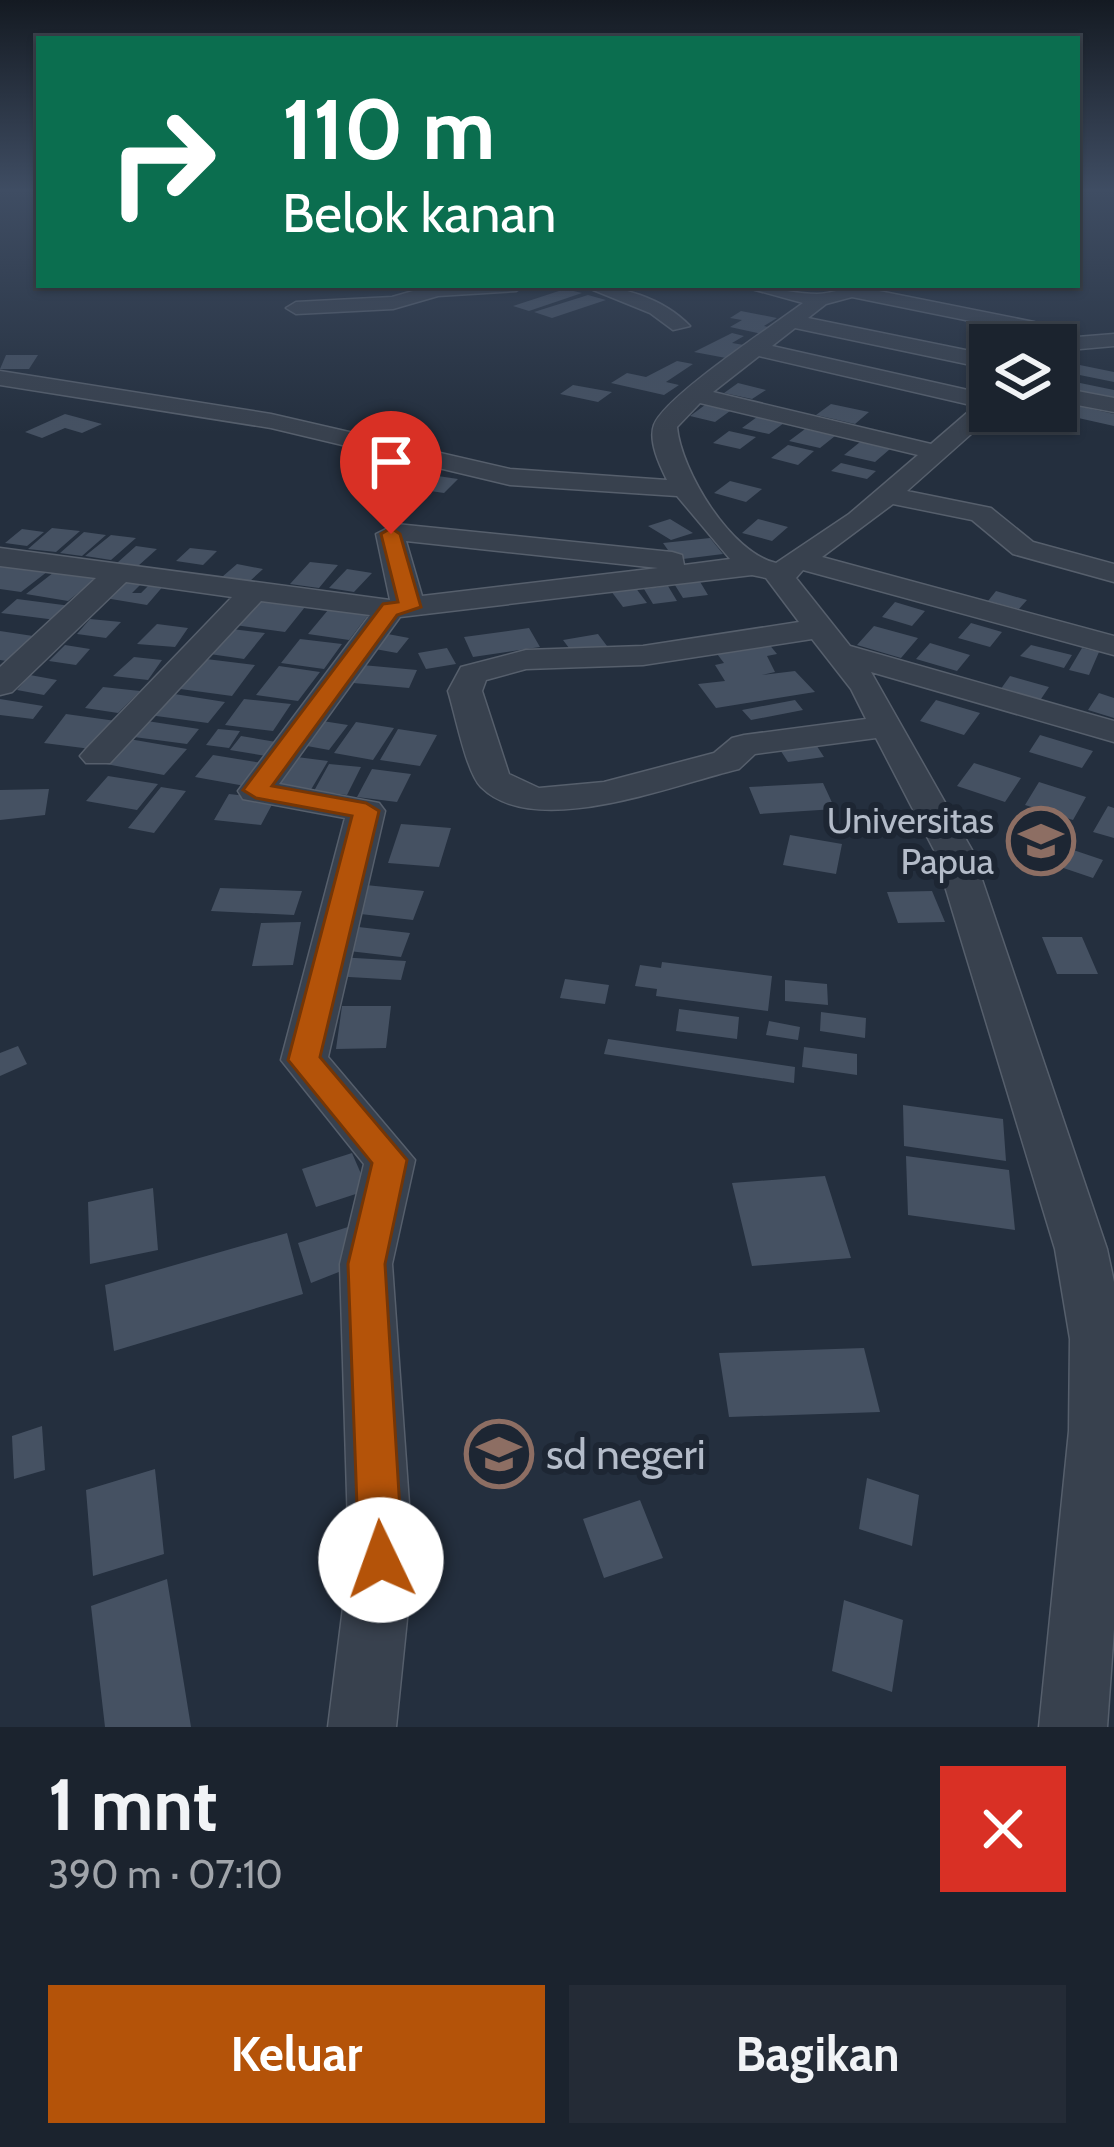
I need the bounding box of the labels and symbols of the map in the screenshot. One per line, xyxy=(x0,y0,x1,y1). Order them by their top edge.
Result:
pin xyxy=(340,411,442,534)
place label: Universitas Papua xyxy=(827,798,994,883)
school or university icon: Universitas Papua xyxy=(1006,806,1076,876)
school or university icon: sd negeri xyxy=(464,1419,534,1489)
place label: sd negeri xyxy=(546,1428,706,1480)
position arrow xyxy=(318,1497,444,1623)

